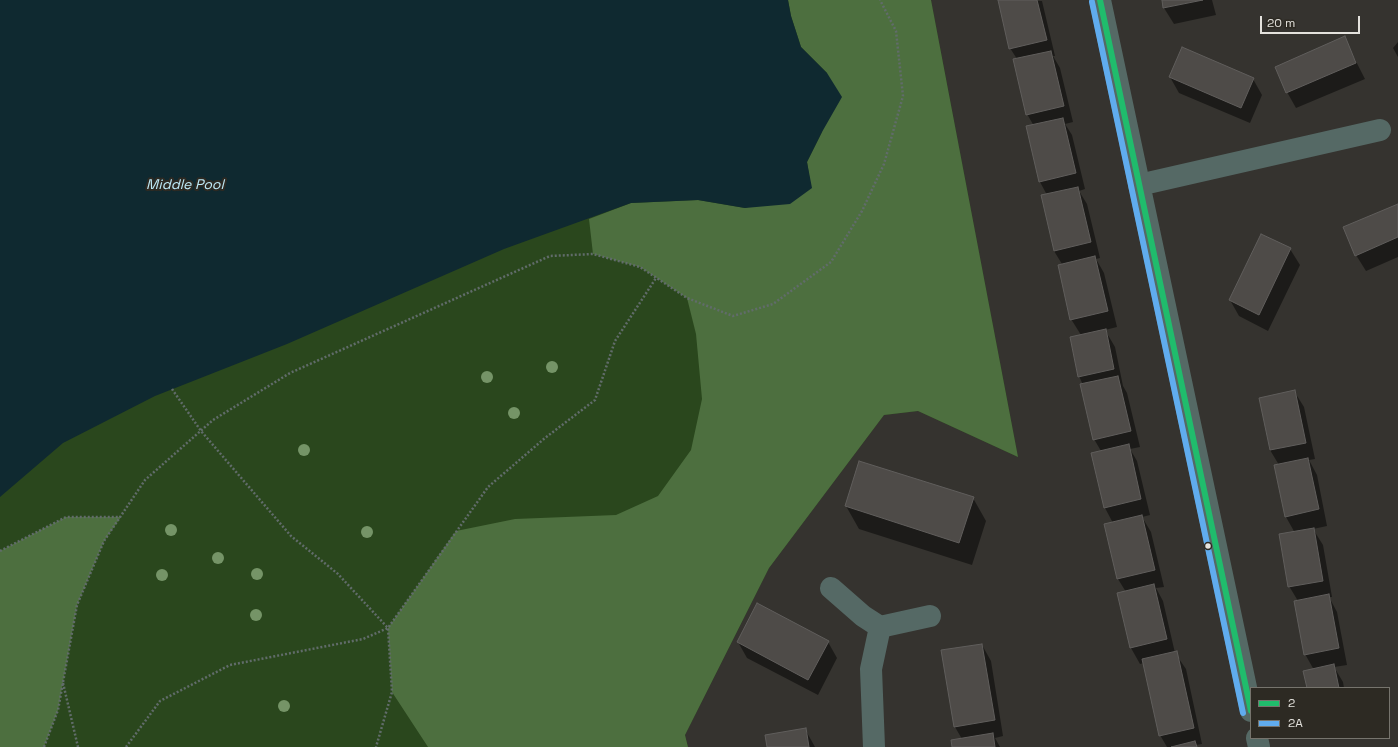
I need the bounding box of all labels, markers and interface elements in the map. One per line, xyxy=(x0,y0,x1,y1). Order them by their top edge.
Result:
scale bar xyxy=(1262,8,1362,34)
text: 20 m xyxy=(1267,15,1295,31)
water label: Middle Pool xyxy=(146,177,224,193)
unlabelled marker xyxy=(1203,541,1213,551)
legend xyxy=(1250,687,1390,739)
text: 2 xyxy=(1288,695,1295,711)
text: 2A xyxy=(1288,715,1303,731)

